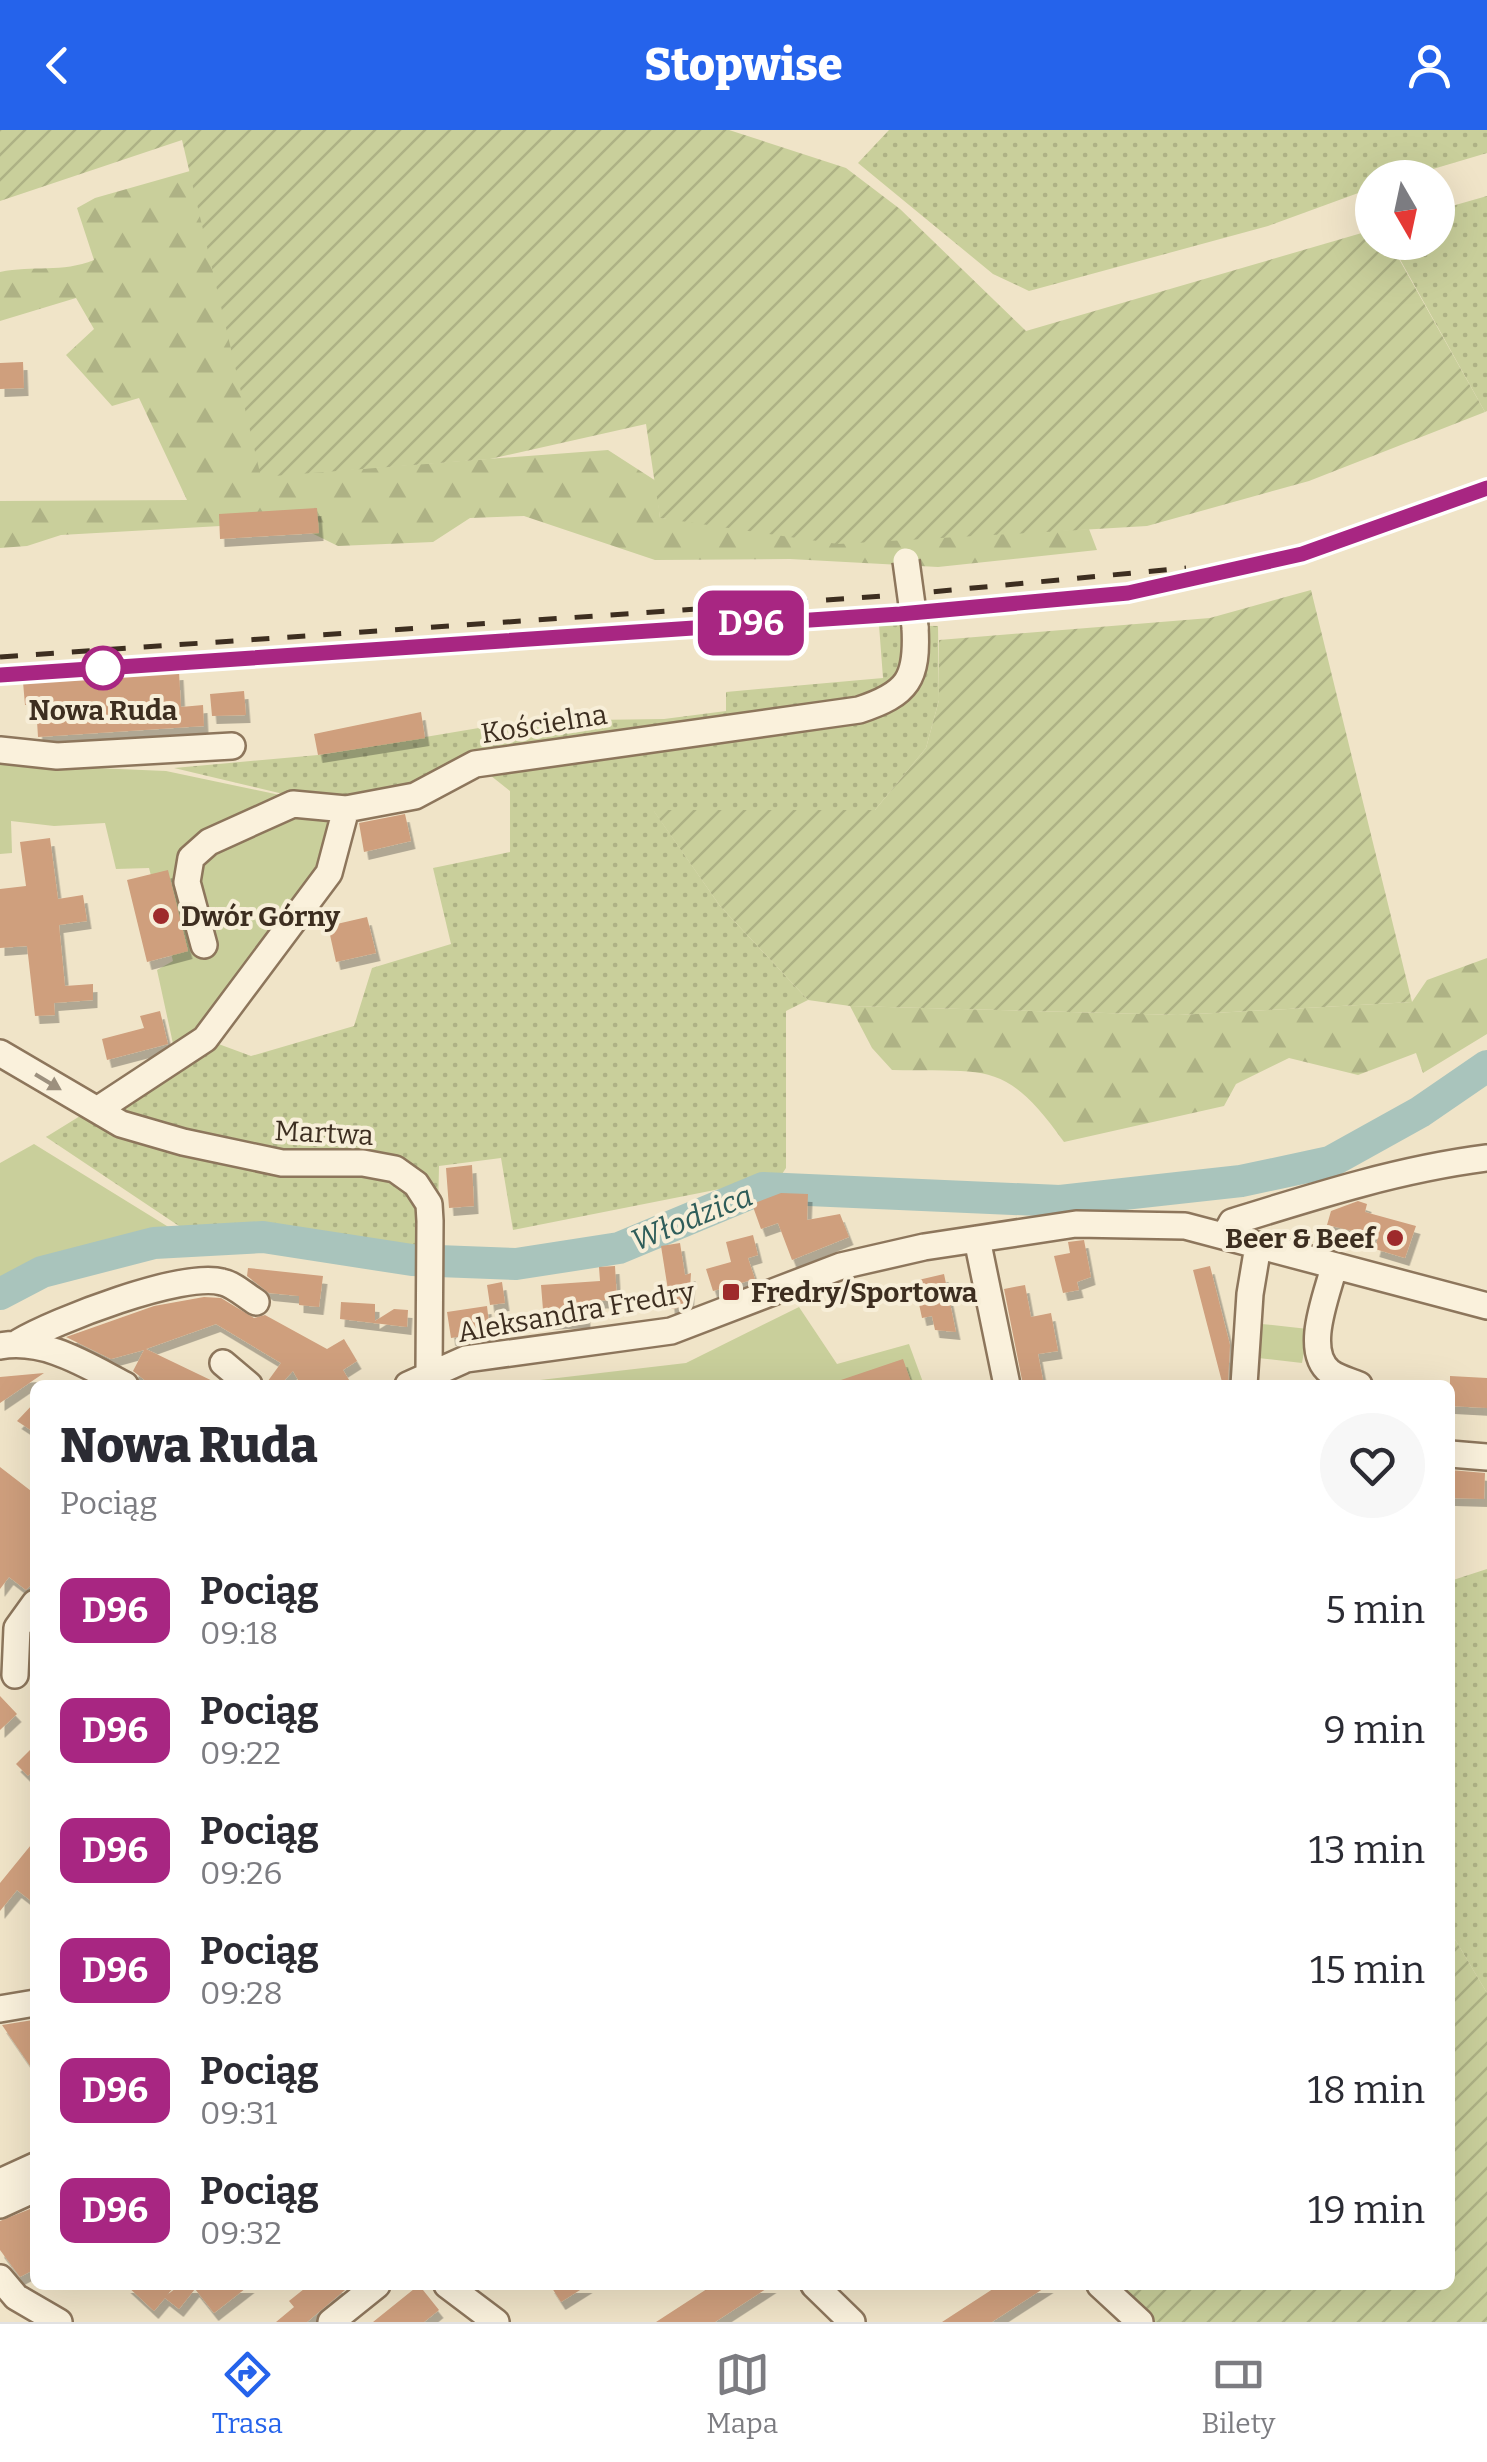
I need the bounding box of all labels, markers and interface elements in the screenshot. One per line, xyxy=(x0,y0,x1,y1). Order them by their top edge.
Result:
icon: back xyxy=(30,38,85,93)
text: Stopwise xyxy=(644,38,843,92)
icon: person xyxy=(1402,38,1457,93)
north arrow xyxy=(1355,160,1455,260)
map controls xyxy=(1355,160,1455,260)
line badge: D96 xyxy=(694,590,808,656)
text: D96 xyxy=(718,602,784,644)
marker: Nowa Ruda xyxy=(82,647,124,689)
place label: Nowa Ruda xyxy=(28,694,178,727)
street label: Kościelna xyxy=(479,698,609,750)
place label: Dwór Górny xyxy=(181,900,340,933)
marker: Dwór Górny xyxy=(150,905,172,927)
one-way arrow xyxy=(34,1073,63,1090)
street label: Martwa xyxy=(274,1114,374,1152)
water label: Włodzica xyxy=(626,1177,758,1259)
place label: Beer & Beef xyxy=(1225,1222,1378,1255)
marker: Beer & Beef xyxy=(1384,1227,1406,1249)
street label: Aleksandra Fredry xyxy=(455,1275,697,1349)
place label: Fredry/Sportowa xyxy=(751,1276,978,1309)
marker: Fredry/Sportowa xyxy=(720,1281,742,1303)
button: heart xyxy=(1320,1413,1425,1518)
text: Nowa Ruda xyxy=(60,1417,317,1475)
text: Pociąg xyxy=(60,1484,157,1522)
text: Pociąg xyxy=(200,1568,319,1614)
text: 5 min xyxy=(1325,1587,1425,1633)
text: D96 xyxy=(82,1589,148,1631)
text: 09:18 xyxy=(200,1614,278,1652)
text: Pociąg xyxy=(200,1688,319,1734)
text: 9 min xyxy=(1324,1707,1425,1753)
text: D96 xyxy=(82,1709,148,1751)
text: 09:22 xyxy=(200,1734,281,1772)
text: Pociąg xyxy=(200,1808,319,1854)
text: 13 min xyxy=(1309,1827,1425,1873)
text: D96 xyxy=(82,1829,148,1871)
text: 09:26 xyxy=(200,1854,282,1892)
text: Pociąg xyxy=(200,1928,319,1974)
text: 15 min xyxy=(1310,1947,1425,1993)
text: D96 xyxy=(82,1949,148,1991)
text: 09:28 xyxy=(200,1974,283,2012)
text: Pociąg xyxy=(200,2048,319,2094)
text: 18 min xyxy=(1308,2067,1425,2113)
text: D96 xyxy=(82,2069,148,2111)
text: 09:31 xyxy=(200,2094,277,2132)
text: Pociąg xyxy=(200,2168,319,2214)
text: 19 min xyxy=(1308,2187,1425,2233)
text: D96 xyxy=(82,2189,148,2231)
text: 09:32 xyxy=(200,2214,282,2252)
tab: Trasa xyxy=(212,2347,283,2440)
tab: Mapa xyxy=(706,2347,778,2440)
tab: Bilety xyxy=(1201,2347,1275,2440)

